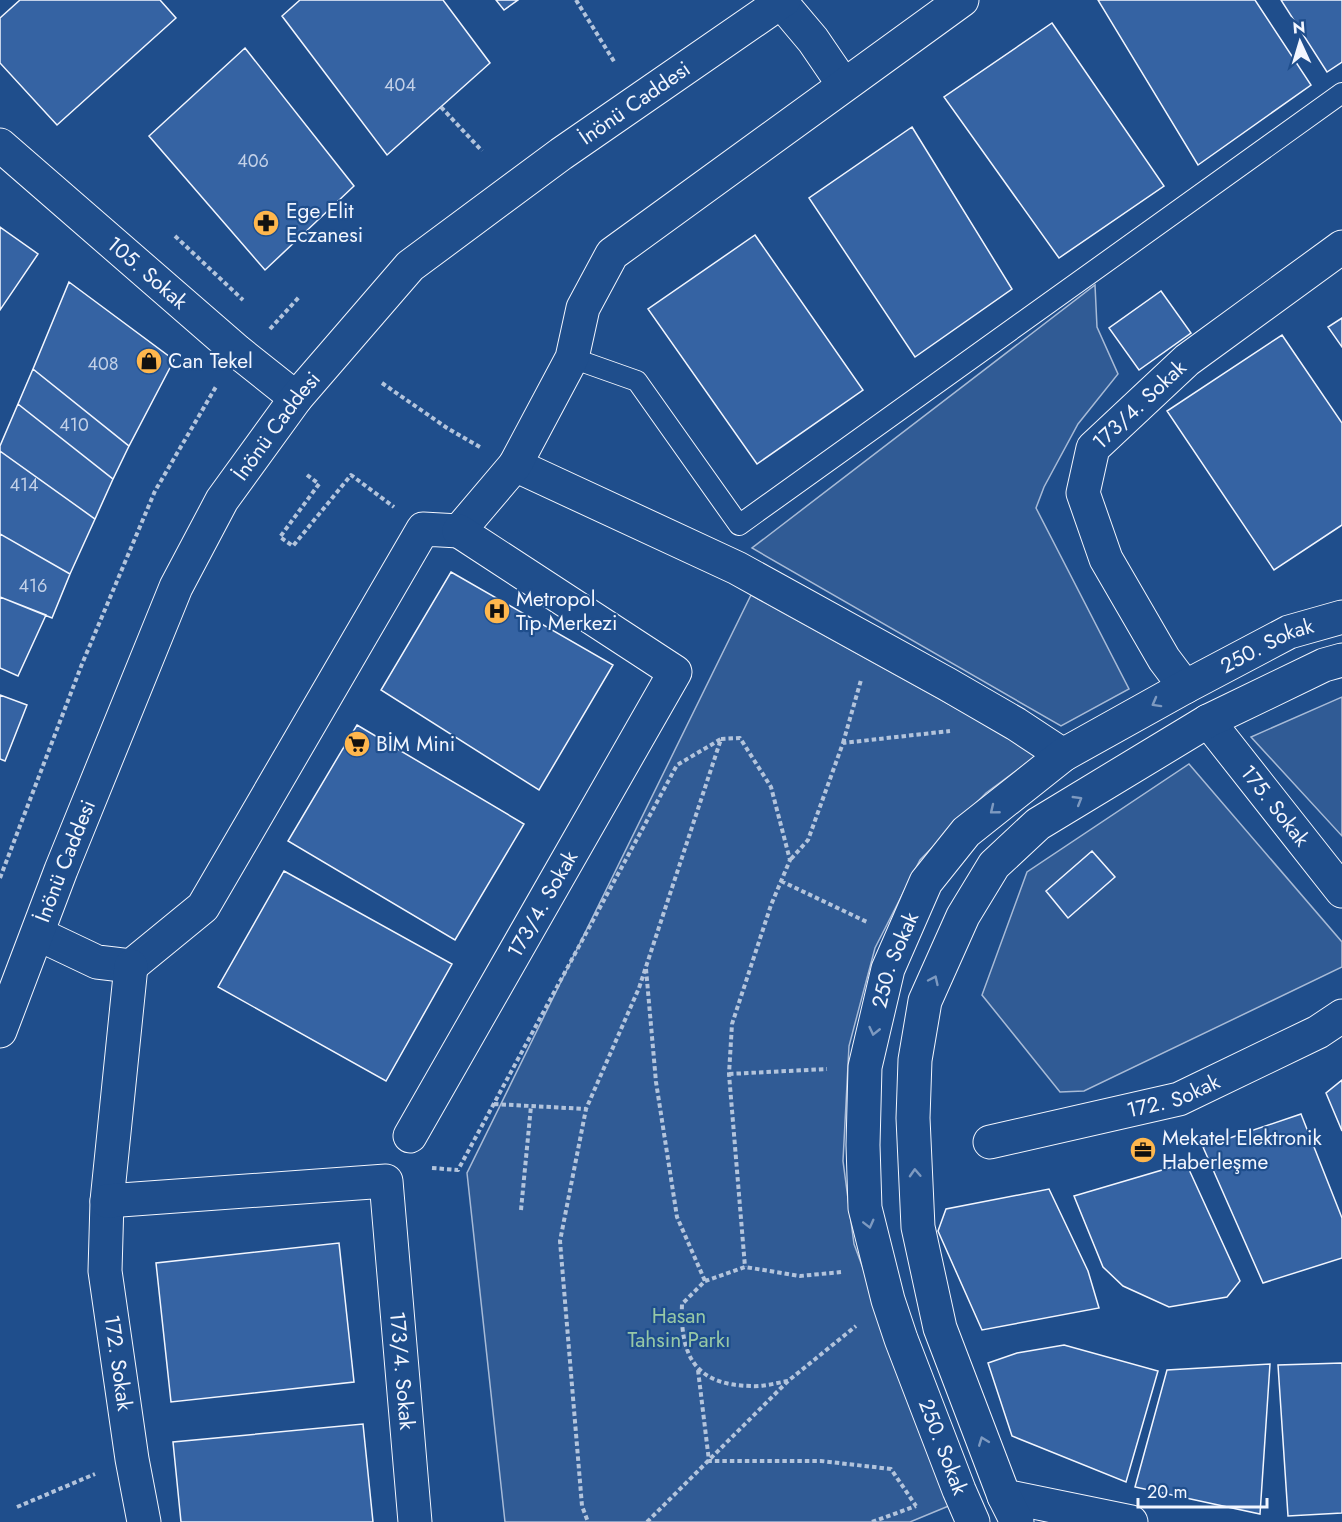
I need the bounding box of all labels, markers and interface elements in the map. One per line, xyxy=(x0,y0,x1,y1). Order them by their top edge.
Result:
north arrow xyxy=(1270,12,1330,72)
text: N xyxy=(1292,16,1306,39)
street label: İnönü Caddesi xyxy=(573,54,696,152)
house number: 404 xyxy=(384,72,416,98)
house number: 406 xyxy=(237,148,269,174)
place label: Ege Elit Eczanesi xyxy=(286,196,363,250)
pharmacy icon: Ege Elit Eczanesi xyxy=(251,208,281,238)
street label: 105. Sokak xyxy=(100,229,195,317)
shop icon: Can Tekel xyxy=(134,346,164,376)
place label: Can Tekel xyxy=(168,346,253,376)
house number: 408 xyxy=(87,351,119,377)
street label: 173/4. Sokak xyxy=(1086,353,1194,456)
street label: İnönü Caddesi xyxy=(226,365,327,487)
house number: 410 xyxy=(59,412,89,438)
house number: 414 xyxy=(9,472,39,498)
house number: 416 xyxy=(19,573,47,599)
place label: Metropol Tıp Merkezi xyxy=(516,584,617,638)
hospital icon: Metropol Tıp Merkezi xyxy=(482,596,512,626)
street label: 250. Sokak xyxy=(1215,611,1318,681)
one-way arrow xyxy=(1152,696,1162,707)
supermarket icon: BİM Mini xyxy=(342,729,372,759)
place label: BİM Mini xyxy=(376,729,455,759)
street label: 175. Sokak xyxy=(1233,759,1317,854)
street label: İnönü Caddesi xyxy=(28,795,103,927)
one-way arrow xyxy=(1072,795,1082,807)
one-way arrow xyxy=(990,803,1001,814)
street label: 173/4. Sokak xyxy=(500,844,585,963)
street label: 250. Sokak xyxy=(864,906,926,1011)
one-way arrow xyxy=(926,976,938,987)
one-way arrow xyxy=(868,1026,881,1036)
street label: 172. Sokak xyxy=(1124,1066,1225,1125)
place label: Mekatel Elektronik Haberleşme xyxy=(1162,1123,1322,1177)
office icon: Mekatel Elektronik Haberleşme xyxy=(1128,1135,1158,1165)
one-way arrow xyxy=(909,1168,922,1177)
one-way arrow xyxy=(862,1219,875,1229)
park label: Hasan Tahsin Parkı xyxy=(628,1301,730,1355)
street label: 173/4. Sokak xyxy=(382,1310,422,1432)
street label: 172. Sokak xyxy=(96,1313,140,1414)
street label: 250. Sokak xyxy=(911,1395,975,1500)
one-way arrow xyxy=(978,1436,990,1447)
scale bar xyxy=(1138,1471,1267,1509)
text: 20 m xyxy=(1147,1479,1187,1505)

